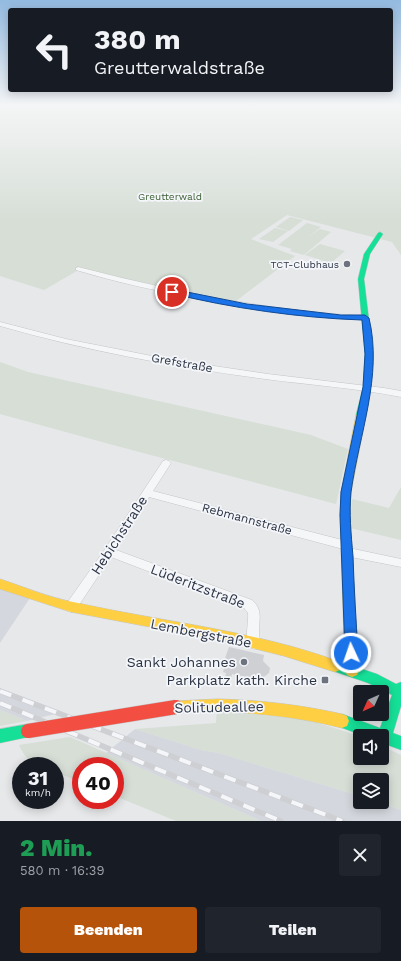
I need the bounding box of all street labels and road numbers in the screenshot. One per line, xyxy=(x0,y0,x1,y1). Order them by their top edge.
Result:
street label: Grefstraße xyxy=(150,351,214,375)
street label: Hebichstraße xyxy=(88,493,150,577)
street label: Rebmannstraße xyxy=(201,500,294,538)
street label: Lüderitzstraße xyxy=(149,561,247,611)
street label: Lembergstraße xyxy=(149,615,253,651)
street label: Solitudeallee xyxy=(174,698,264,716)

